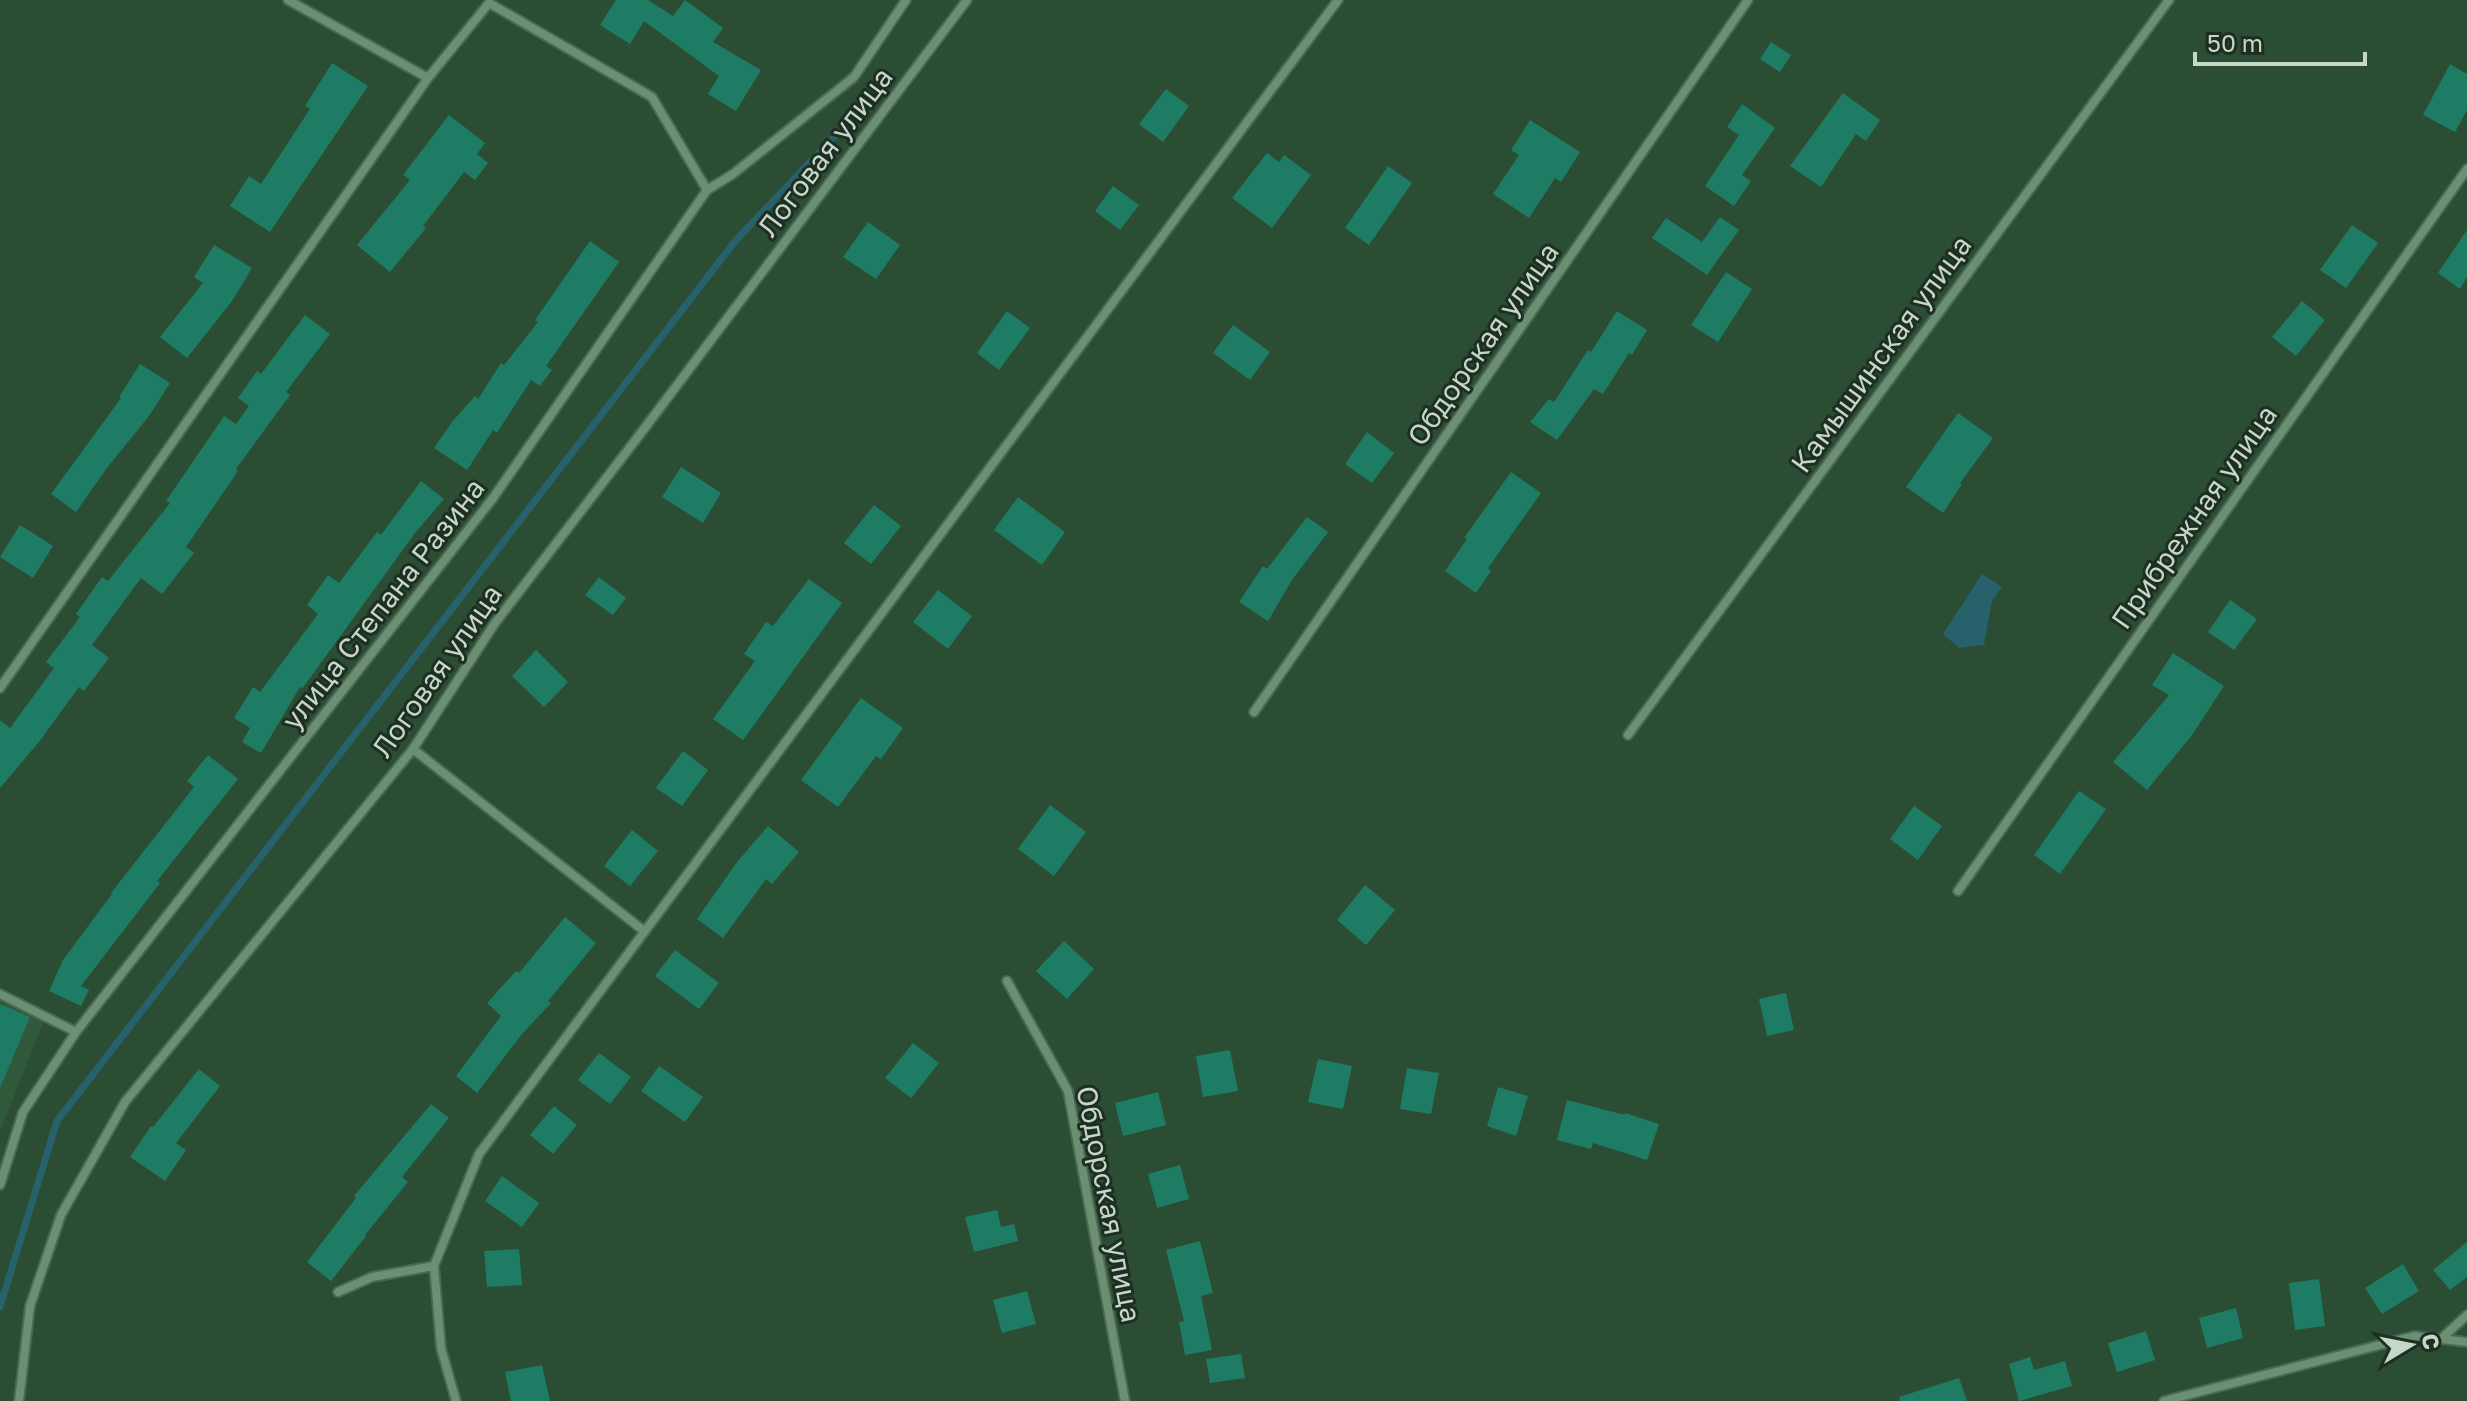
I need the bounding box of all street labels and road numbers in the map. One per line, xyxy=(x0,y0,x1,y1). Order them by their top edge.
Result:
street label: Логовая улица xyxy=(750,61,899,243)
street label: Камышинская улица xyxy=(1784,229,1978,478)
street label: Обдорская улица xyxy=(1400,236,1565,451)
street label: Прибрежная улица xyxy=(2104,399,2283,635)
street label: улица Степана Разина xyxy=(274,472,491,736)
street label: Логовая улица xyxy=(365,578,508,763)
street label: Обдорская улица xyxy=(1070,1083,1149,1325)

